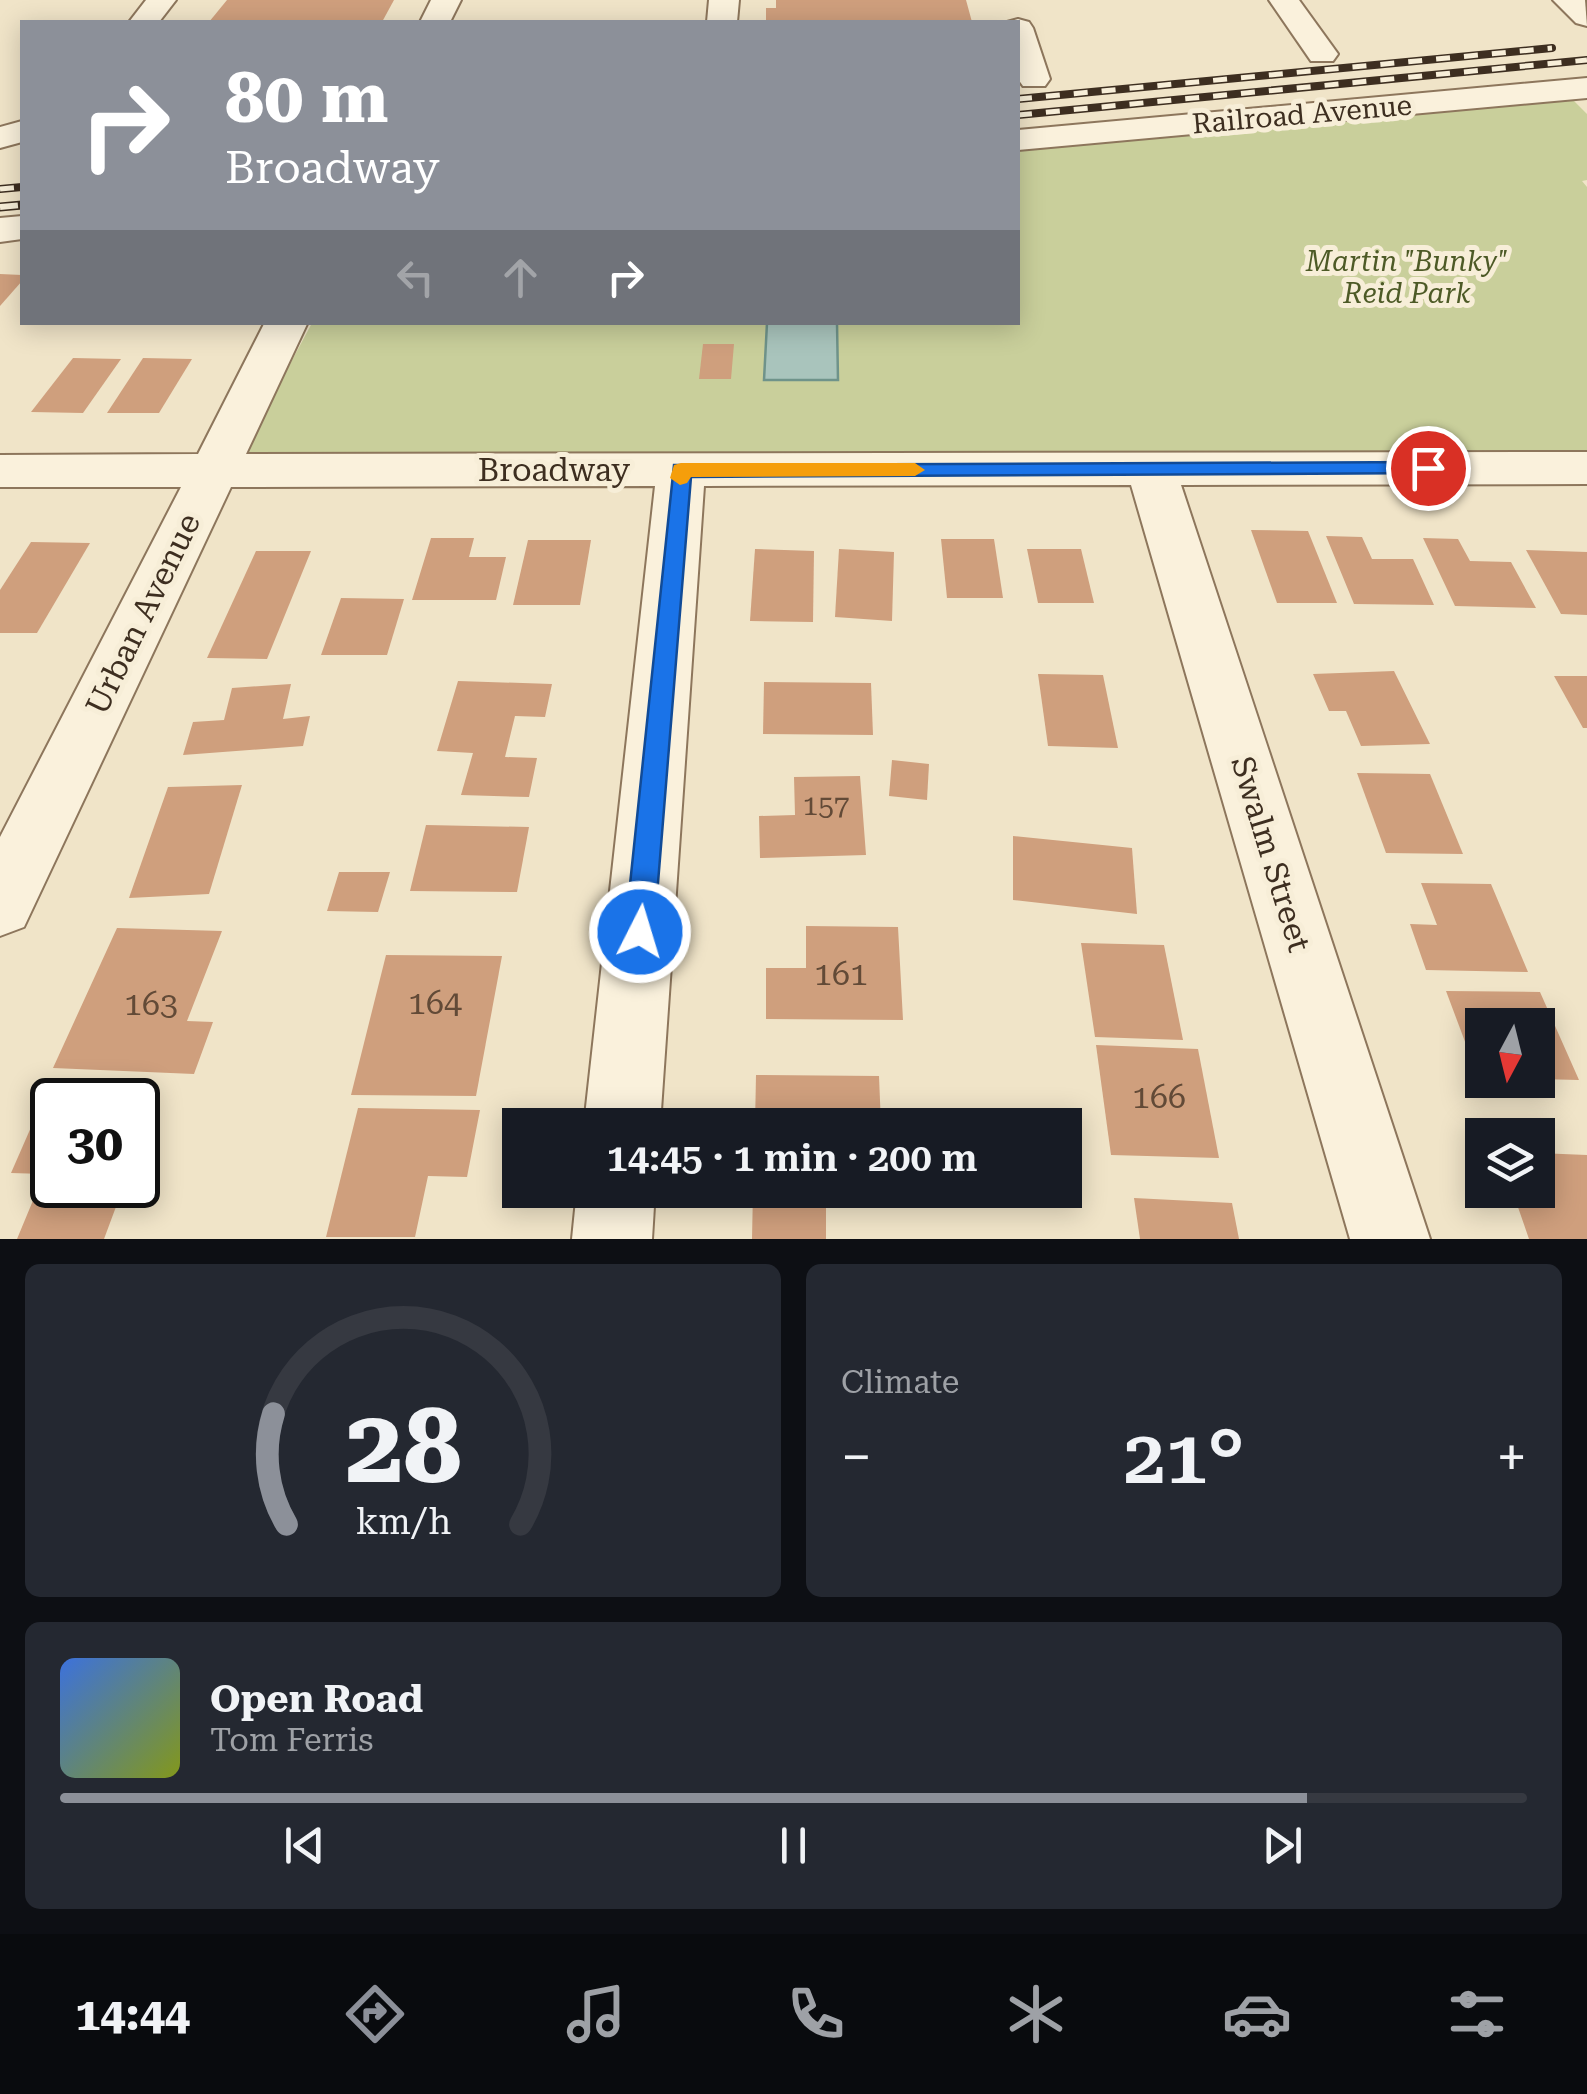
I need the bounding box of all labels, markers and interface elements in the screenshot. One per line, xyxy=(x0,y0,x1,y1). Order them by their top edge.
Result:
text: 80 m xyxy=(225,57,389,139)
icon: right xyxy=(60,60,190,190)
street label: Railroad Avenue xyxy=(1191,88,1413,141)
text: Broadway xyxy=(225,141,440,194)
park label: Martin "Bunky" Reid Park xyxy=(1305,245,1508,310)
icon: left xyxy=(388,250,443,305)
icon: ahead xyxy=(493,250,548,305)
icon: right xyxy=(598,250,653,305)
pin xyxy=(1386,426,1471,511)
icon: arrive xyxy=(1401,441,1456,496)
street label: Broadway xyxy=(478,451,630,489)
street label: Urban Avenue xyxy=(78,507,208,721)
street label: Swalm Street xyxy=(1223,752,1319,956)
house number: 157 xyxy=(802,789,850,822)
position arrow xyxy=(588,880,692,984)
house number: 161 xyxy=(814,955,868,993)
house number: 164 xyxy=(408,984,462,1022)
house number: 163 xyxy=(124,985,178,1023)
north arrow xyxy=(1465,1008,1555,1098)
map controls xyxy=(1465,1008,1555,1208)
speed limit sign: 30 xyxy=(30,1078,160,1208)
house number: 166 xyxy=(1132,1078,1186,1116)
button: layers xyxy=(1465,1118,1555,1208)
text: 14:45 · 1 min · 200 m xyxy=(607,1136,978,1180)
text: Climate xyxy=(841,1363,959,1401)
text: 28 xyxy=(345,1386,461,1507)
text: 21° xyxy=(1123,1413,1245,1501)
text: − xyxy=(841,1425,872,1489)
text: + xyxy=(1496,1425,1527,1489)
text: km/h xyxy=(355,1501,451,1543)
text: Open Road xyxy=(210,1677,423,1721)
text: Tom Ferris xyxy=(210,1721,373,1759)
icon: previous xyxy=(277,1818,332,1873)
icon: pause xyxy=(766,1818,821,1873)
icon: next xyxy=(1255,1818,1310,1873)
icon: directions xyxy=(340,1979,410,2049)
icon: music xyxy=(561,1979,631,2049)
icon: phone xyxy=(781,1979,851,2049)
icon: climate xyxy=(1001,1979,1071,2049)
icon: car xyxy=(1222,1979,1292,2049)
icon: filters xyxy=(1442,1979,1512,2049)
text: 14:44 xyxy=(75,1988,190,2041)

